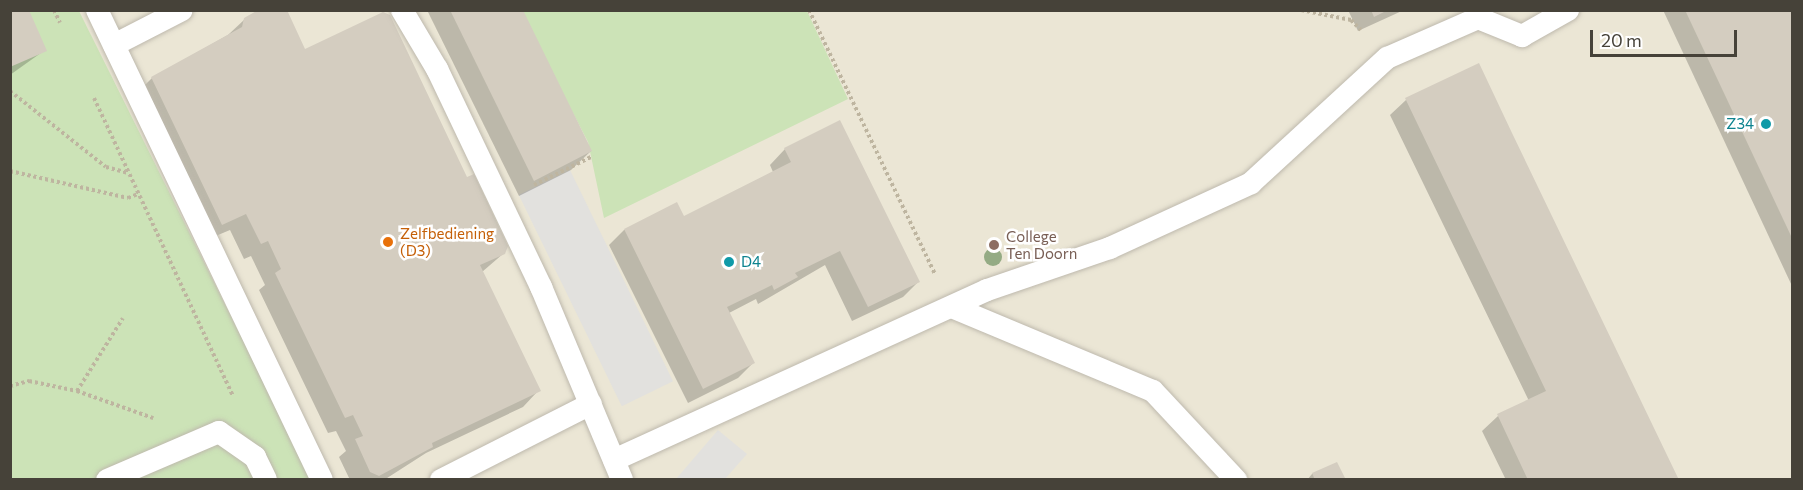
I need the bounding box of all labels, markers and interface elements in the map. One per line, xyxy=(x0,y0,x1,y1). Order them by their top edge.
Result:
scale bar xyxy=(1593,18,1740,56)
text: 20 m xyxy=(1601,29,1642,51)
place label: Z34 xyxy=(1726,115,1754,133)
marker: Z34 xyxy=(1759,117,1773,131)
place label: Zelfbediening (D3) xyxy=(400,224,494,259)
place label: College Ten Doorn xyxy=(1006,227,1077,262)
marker: Zelfbediening (D3) xyxy=(381,235,395,249)
marker: College Ten Doorn xyxy=(987,238,1001,252)
place label: D4 xyxy=(741,253,761,271)
marker: D4 xyxy=(722,255,736,269)

